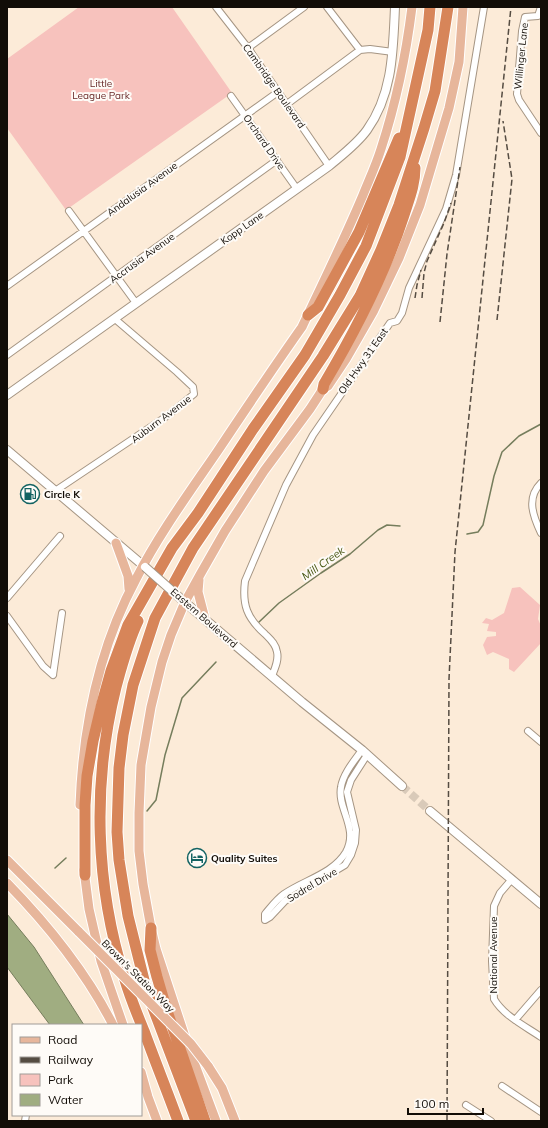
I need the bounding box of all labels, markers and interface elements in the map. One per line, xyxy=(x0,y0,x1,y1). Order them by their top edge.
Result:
street label: Willinger Lane xyxy=(511,22,531,90)
street label: Cambridge Boulevard xyxy=(240,41,308,131)
park label: Little League Park xyxy=(72,77,131,102)
street label: Orchard Drive xyxy=(240,112,288,172)
street label: Andalusia Avenue xyxy=(104,159,180,219)
street label: Kopp Lane xyxy=(218,209,266,247)
street label: Accrusia Avenue xyxy=(107,230,177,286)
street label: Old Hwy 31 East xyxy=(335,325,391,397)
street label: Auburn Avenue xyxy=(128,392,194,446)
fuel station icon: Circle K xyxy=(19,483,41,505)
place label: Circle K xyxy=(44,488,80,501)
water label: Mill Creek xyxy=(299,543,347,583)
street label: Eastern Boulevard xyxy=(168,585,240,651)
hotel icon: Quality Suites xyxy=(186,847,208,869)
place label: Quality Suites xyxy=(211,852,278,865)
street label: Sodrel Drive xyxy=(285,865,339,905)
street label: National Avenue xyxy=(487,917,500,993)
street label: Brown's Station Way xyxy=(99,937,178,1016)
legend xyxy=(12,1024,142,1116)
text: Road xyxy=(48,1032,77,1047)
text: Railway xyxy=(48,1052,94,1067)
text: Park xyxy=(48,1072,74,1087)
scale bar xyxy=(408,1090,483,1116)
text: Water xyxy=(48,1092,84,1107)
text: 100 m xyxy=(414,1096,449,1111)

